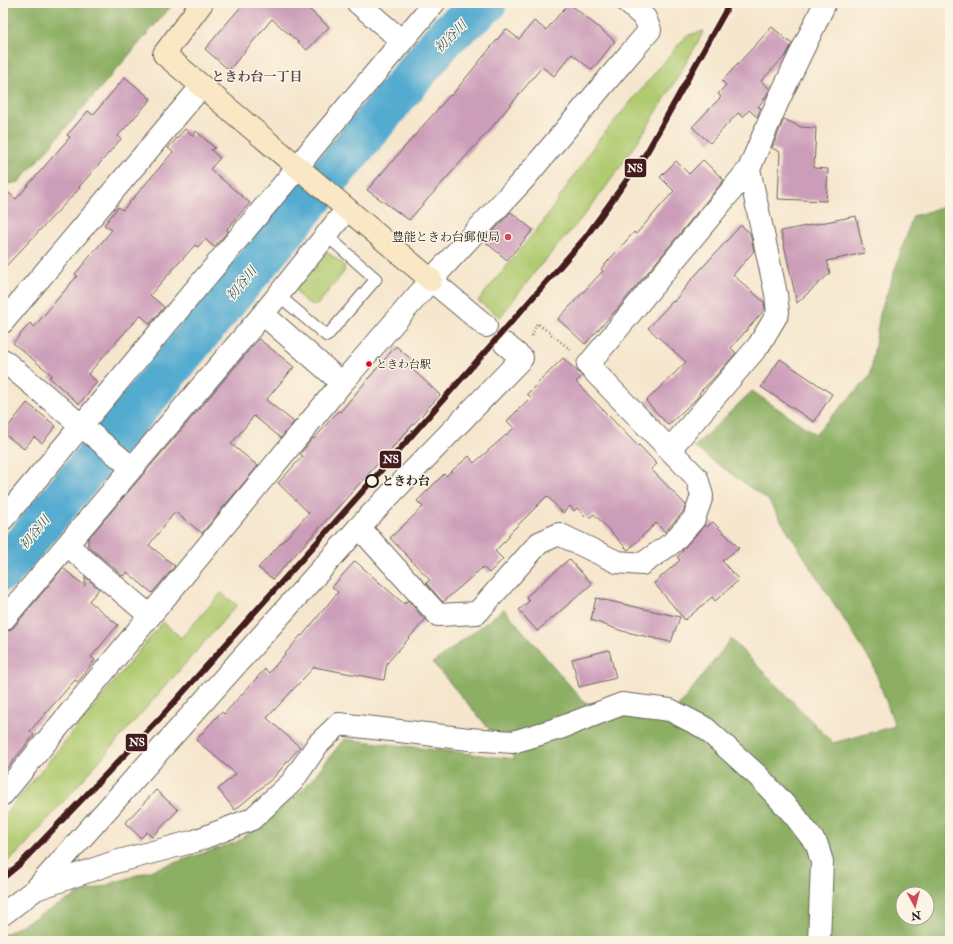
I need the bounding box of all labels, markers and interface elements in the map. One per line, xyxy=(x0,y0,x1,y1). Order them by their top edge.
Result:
water label: 初谷川 xyxy=(431,16,472,56)
district label: ときわ台一丁目 xyxy=(211,69,303,85)
line badge: NS xyxy=(624,158,647,178)
text: NS xyxy=(626,162,643,175)
place label: 豊能ときわ台郵便局 xyxy=(392,230,500,245)
marker: 豊能ときわ台郵便局 xyxy=(503,232,513,242)
water label: 初谷川 xyxy=(223,262,262,304)
place label: ときわ台駅 xyxy=(376,358,431,371)
marker: ときわ台駅 xyxy=(364,359,374,369)
line badge: NS xyxy=(379,450,402,469)
text: NS xyxy=(382,453,399,466)
marker: ときわ台 xyxy=(365,474,379,488)
place label: ときわ台 xyxy=(382,474,430,489)
water label: 初谷川 xyxy=(16,511,55,553)
line badge: NS xyxy=(125,733,148,752)
text: NS xyxy=(128,736,145,749)
north arrow xyxy=(895,886,935,926)
text: N xyxy=(909,908,923,923)

